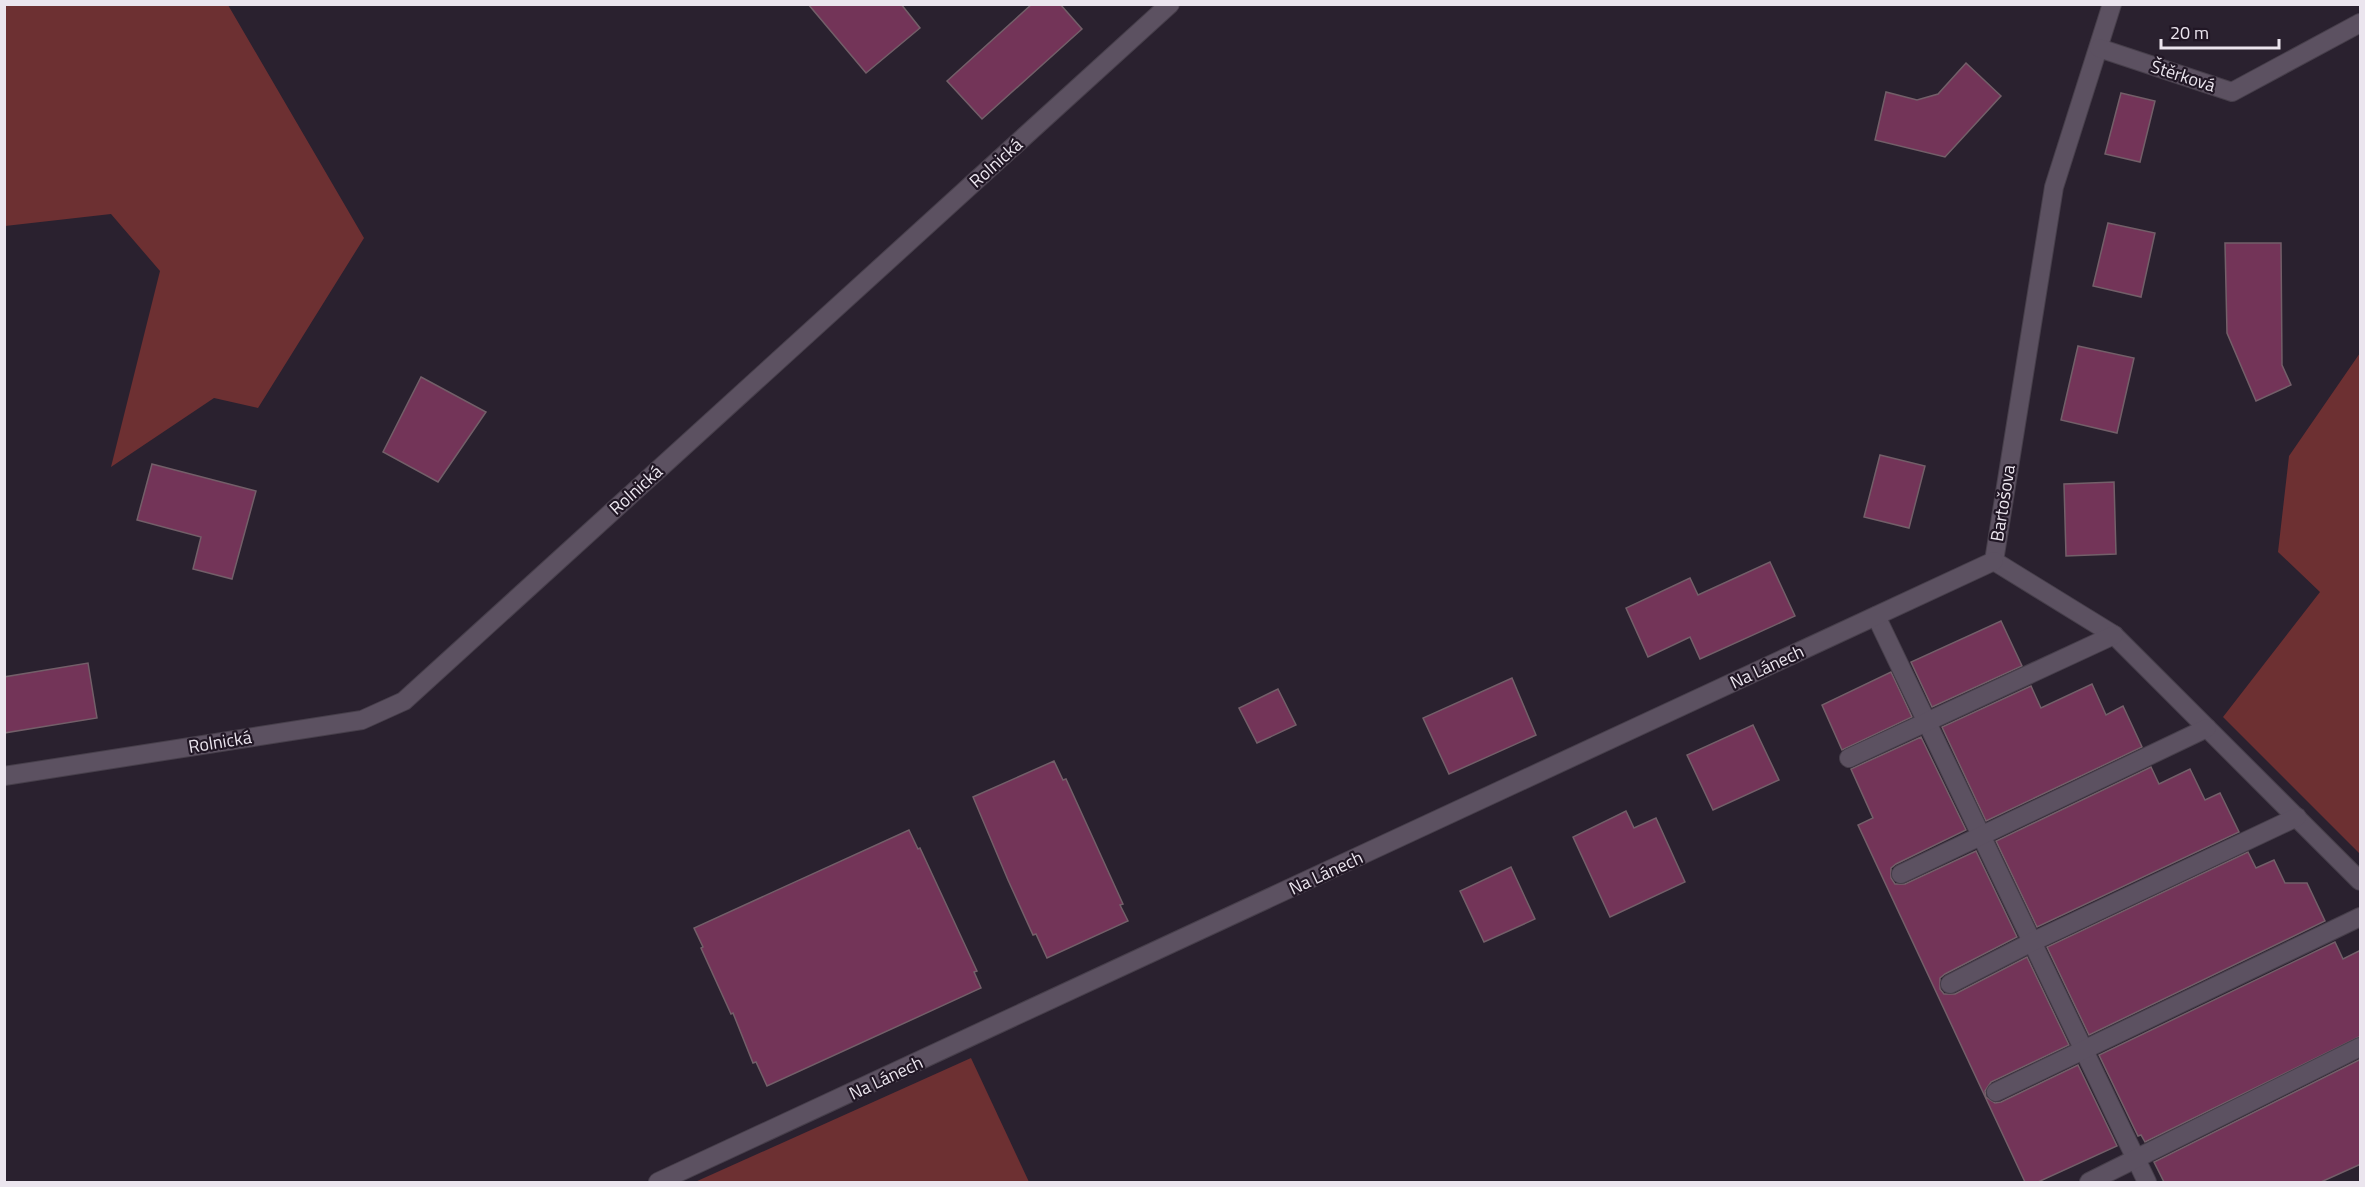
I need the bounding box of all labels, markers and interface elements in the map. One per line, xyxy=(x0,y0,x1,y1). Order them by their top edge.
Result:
scale bar xyxy=(2161,12,2280,50)
text: 20 m xyxy=(2170,19,2209,46)
street label: Štěrková xyxy=(2147,52,2219,99)
street label: Rolnická xyxy=(963,131,1028,194)
street label: Rolnická xyxy=(603,458,668,521)
street label: Bartošova xyxy=(1983,463,2022,543)
street label: Na Lánech xyxy=(1725,638,1808,695)
street label: Rolnická xyxy=(186,723,253,760)
street label: Na Lánech xyxy=(1284,844,1367,901)
street label: Na Lánech xyxy=(844,1049,927,1106)

